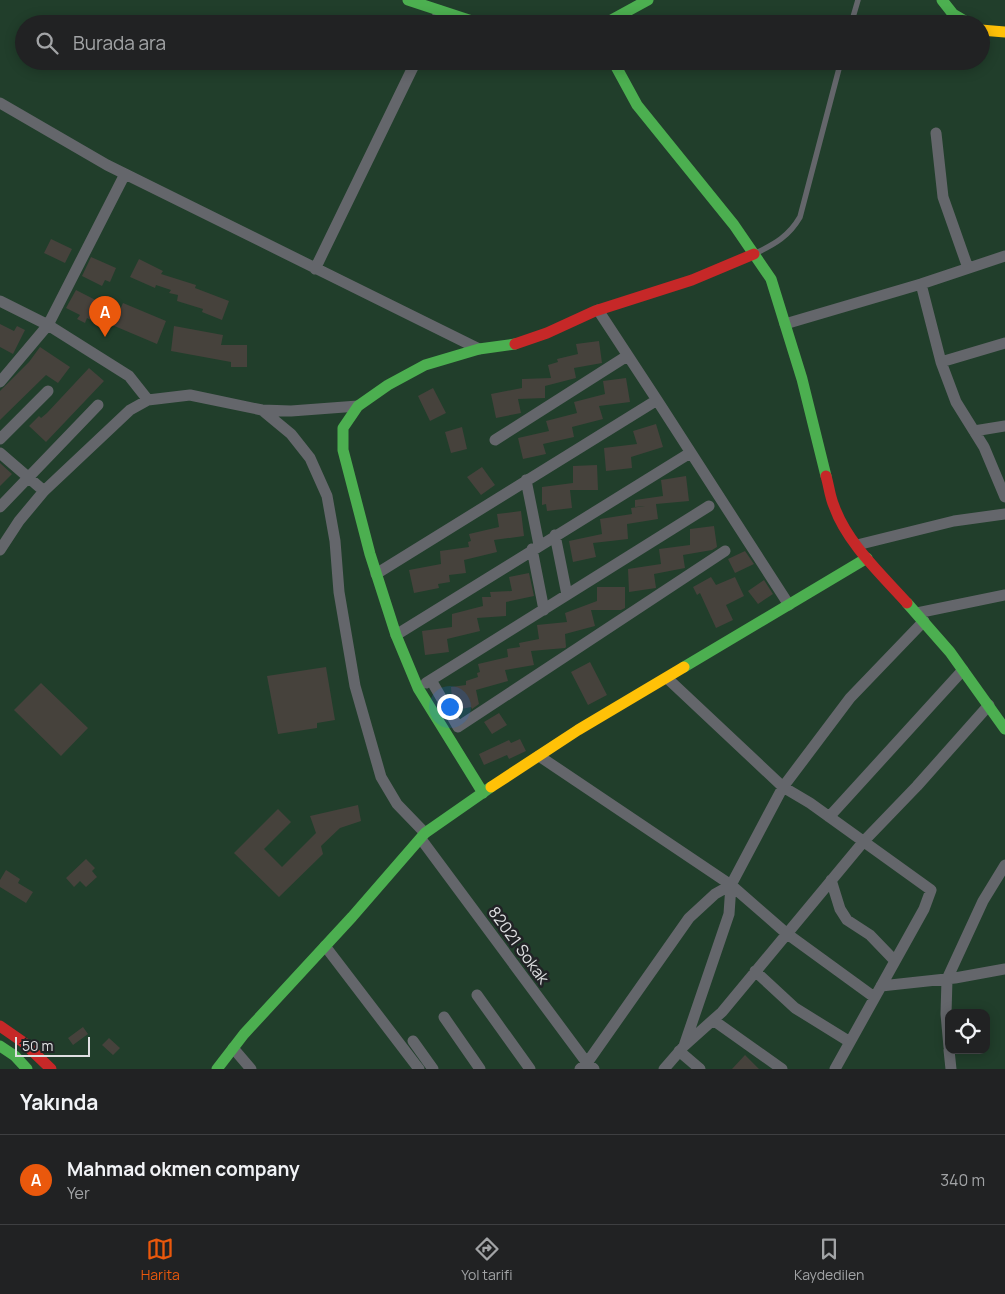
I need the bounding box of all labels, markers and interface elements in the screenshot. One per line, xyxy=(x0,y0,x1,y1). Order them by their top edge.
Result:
search box xyxy=(15,15,990,70)
icon: search xyxy=(33,29,61,57)
text: Burada ara xyxy=(73,30,166,56)
pin: A xyxy=(89,296,121,337)
your location xyxy=(437,694,463,720)
street label: 82021 Sokak xyxy=(483,902,555,989)
map controls xyxy=(945,1009,990,1054)
button: locate xyxy=(945,1009,990,1054)
scale bar xyxy=(15,1034,90,1057)
text: 50 m xyxy=(22,1036,53,1055)
text: Yakında xyxy=(20,1088,98,1116)
text: Mahmad okmen company xyxy=(67,1156,300,1182)
text: A xyxy=(31,1169,41,1191)
text: 340 m xyxy=(940,1169,985,1191)
text: Yer xyxy=(67,1182,90,1204)
tab: Harita xyxy=(141,1235,180,1284)
tab: Yol tarifi xyxy=(461,1235,512,1284)
tab: Kaydedilen xyxy=(794,1235,864,1284)

